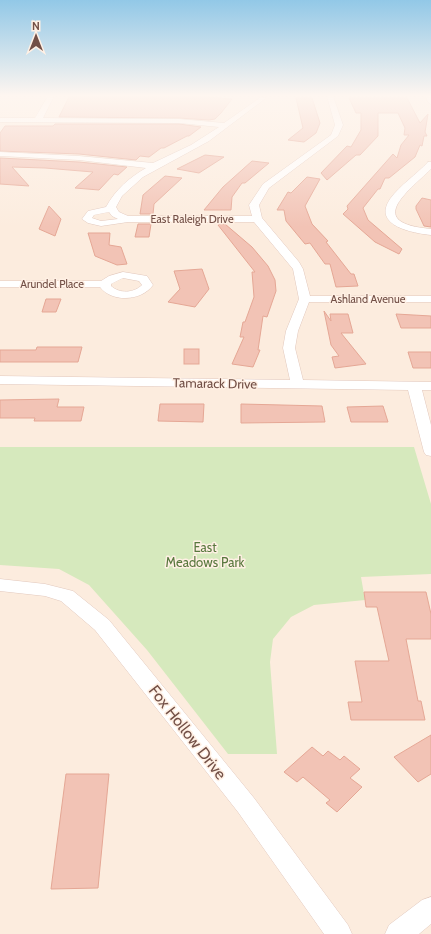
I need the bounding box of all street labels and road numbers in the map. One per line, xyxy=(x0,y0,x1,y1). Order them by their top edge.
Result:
street label: East Raleigh Drive xyxy=(150,212,234,226)
street label: Arundel Place xyxy=(20,277,84,291)
street label: Ashland Avenue xyxy=(331,292,406,306)
street label: Tamarack Drive xyxy=(173,374,258,392)
street label: Fox Hollow Drive xyxy=(145,681,230,783)

